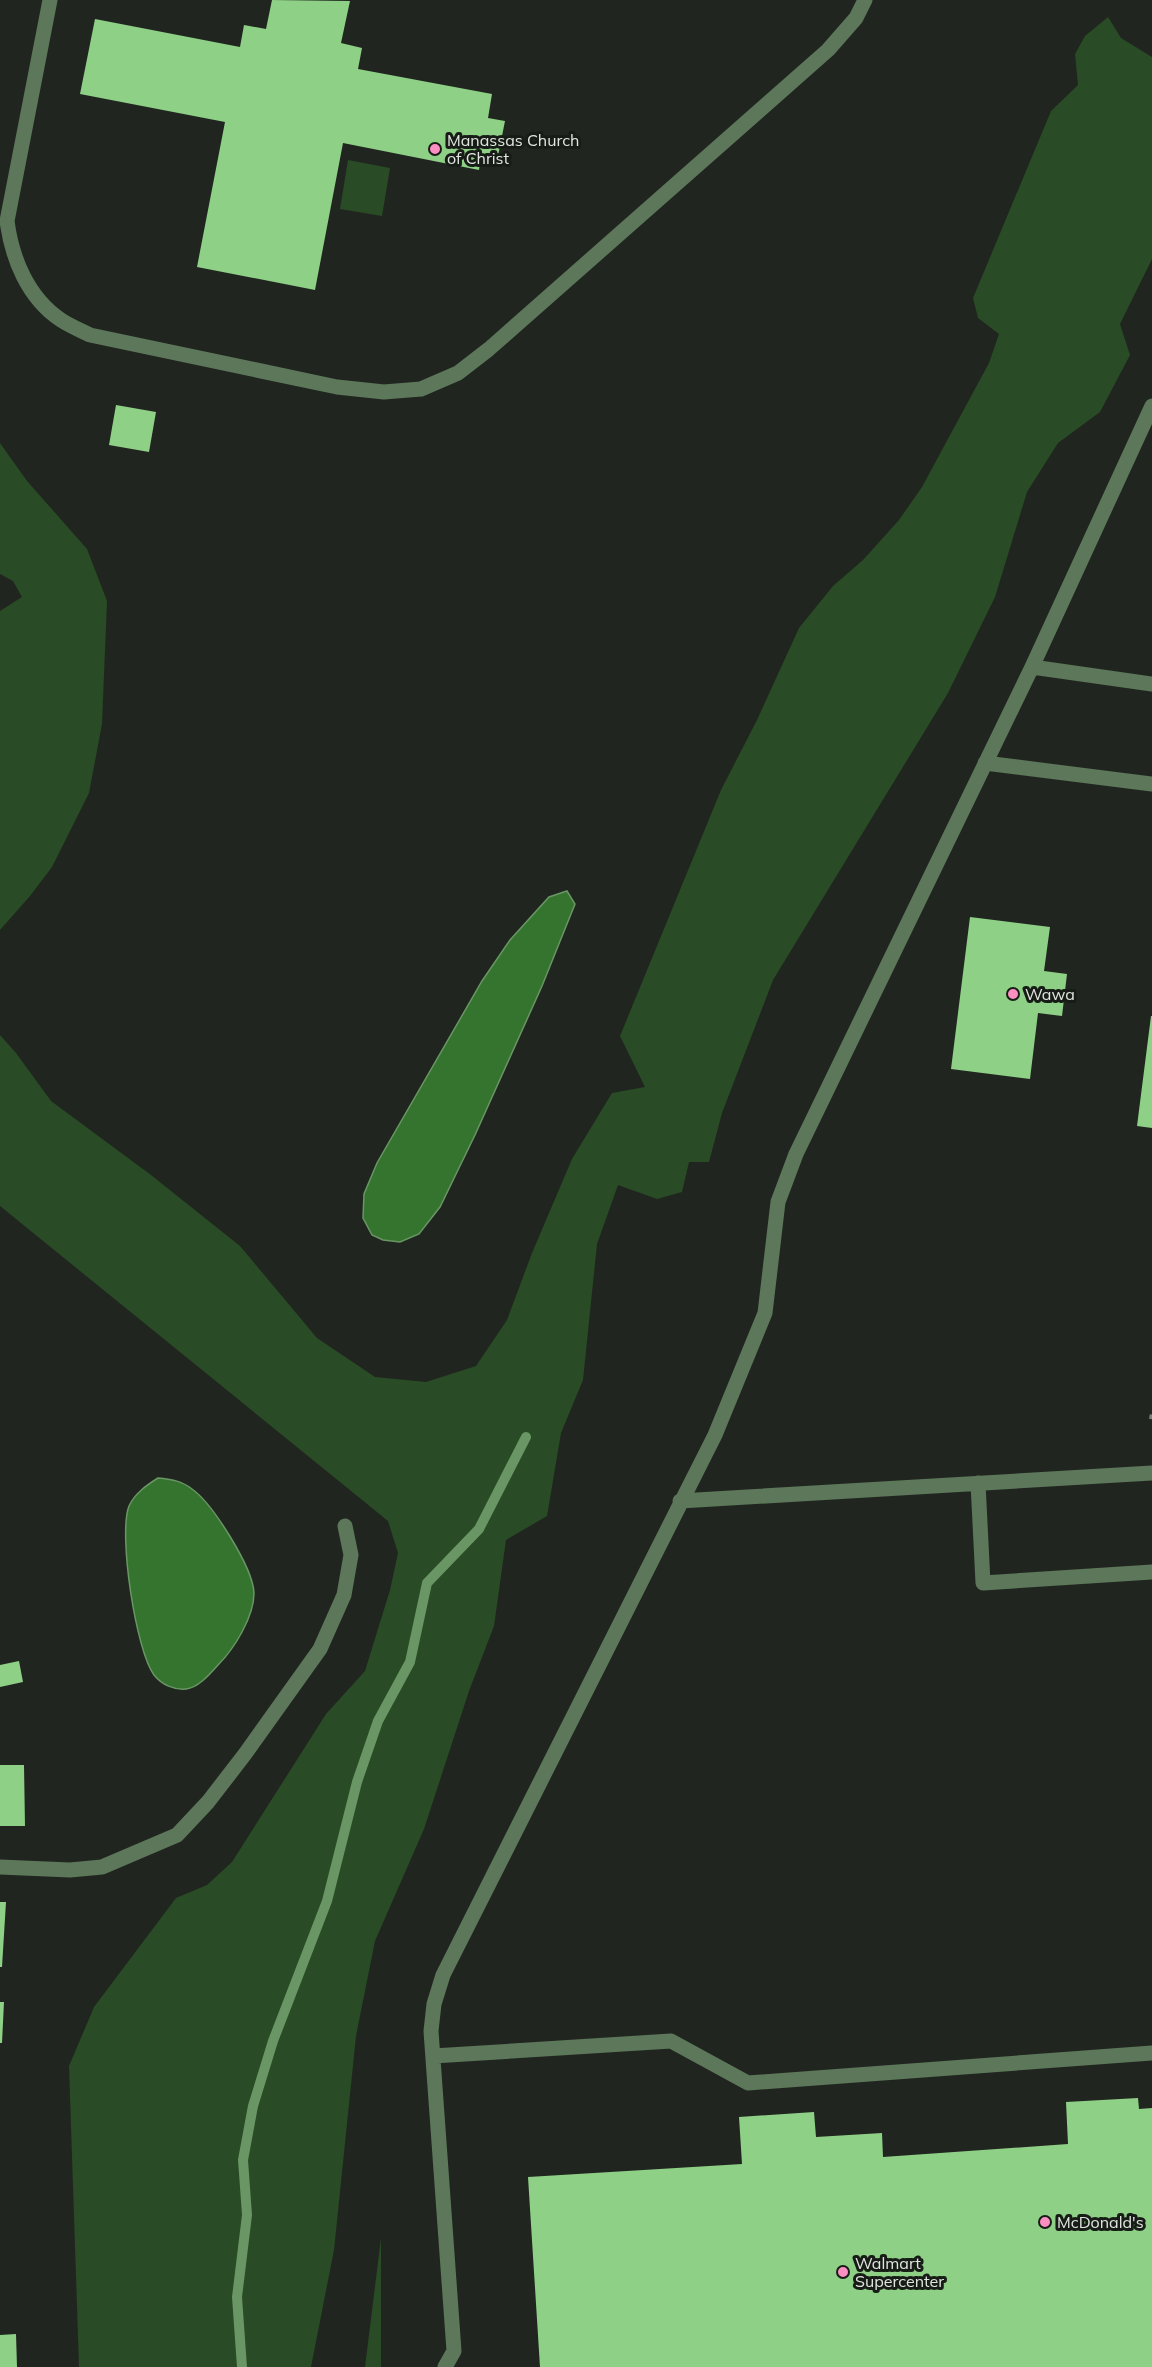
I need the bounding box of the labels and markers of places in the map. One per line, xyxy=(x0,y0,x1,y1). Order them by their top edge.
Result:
place label: Manassas Church of Christ xyxy=(447,130,579,168)
marker: Manassas Church of Christ xyxy=(428,142,442,156)
place label: Wawa xyxy=(1025,984,1075,1004)
marker: Wawa xyxy=(1006,987,1020,1001)
place label: McDonald's xyxy=(1057,2212,1144,2232)
marker: McDonald's xyxy=(1038,2215,1052,2229)
place label: Walmart Supercenter xyxy=(855,2253,944,2291)
marker: Walmart Supercenter xyxy=(836,2265,850,2279)

